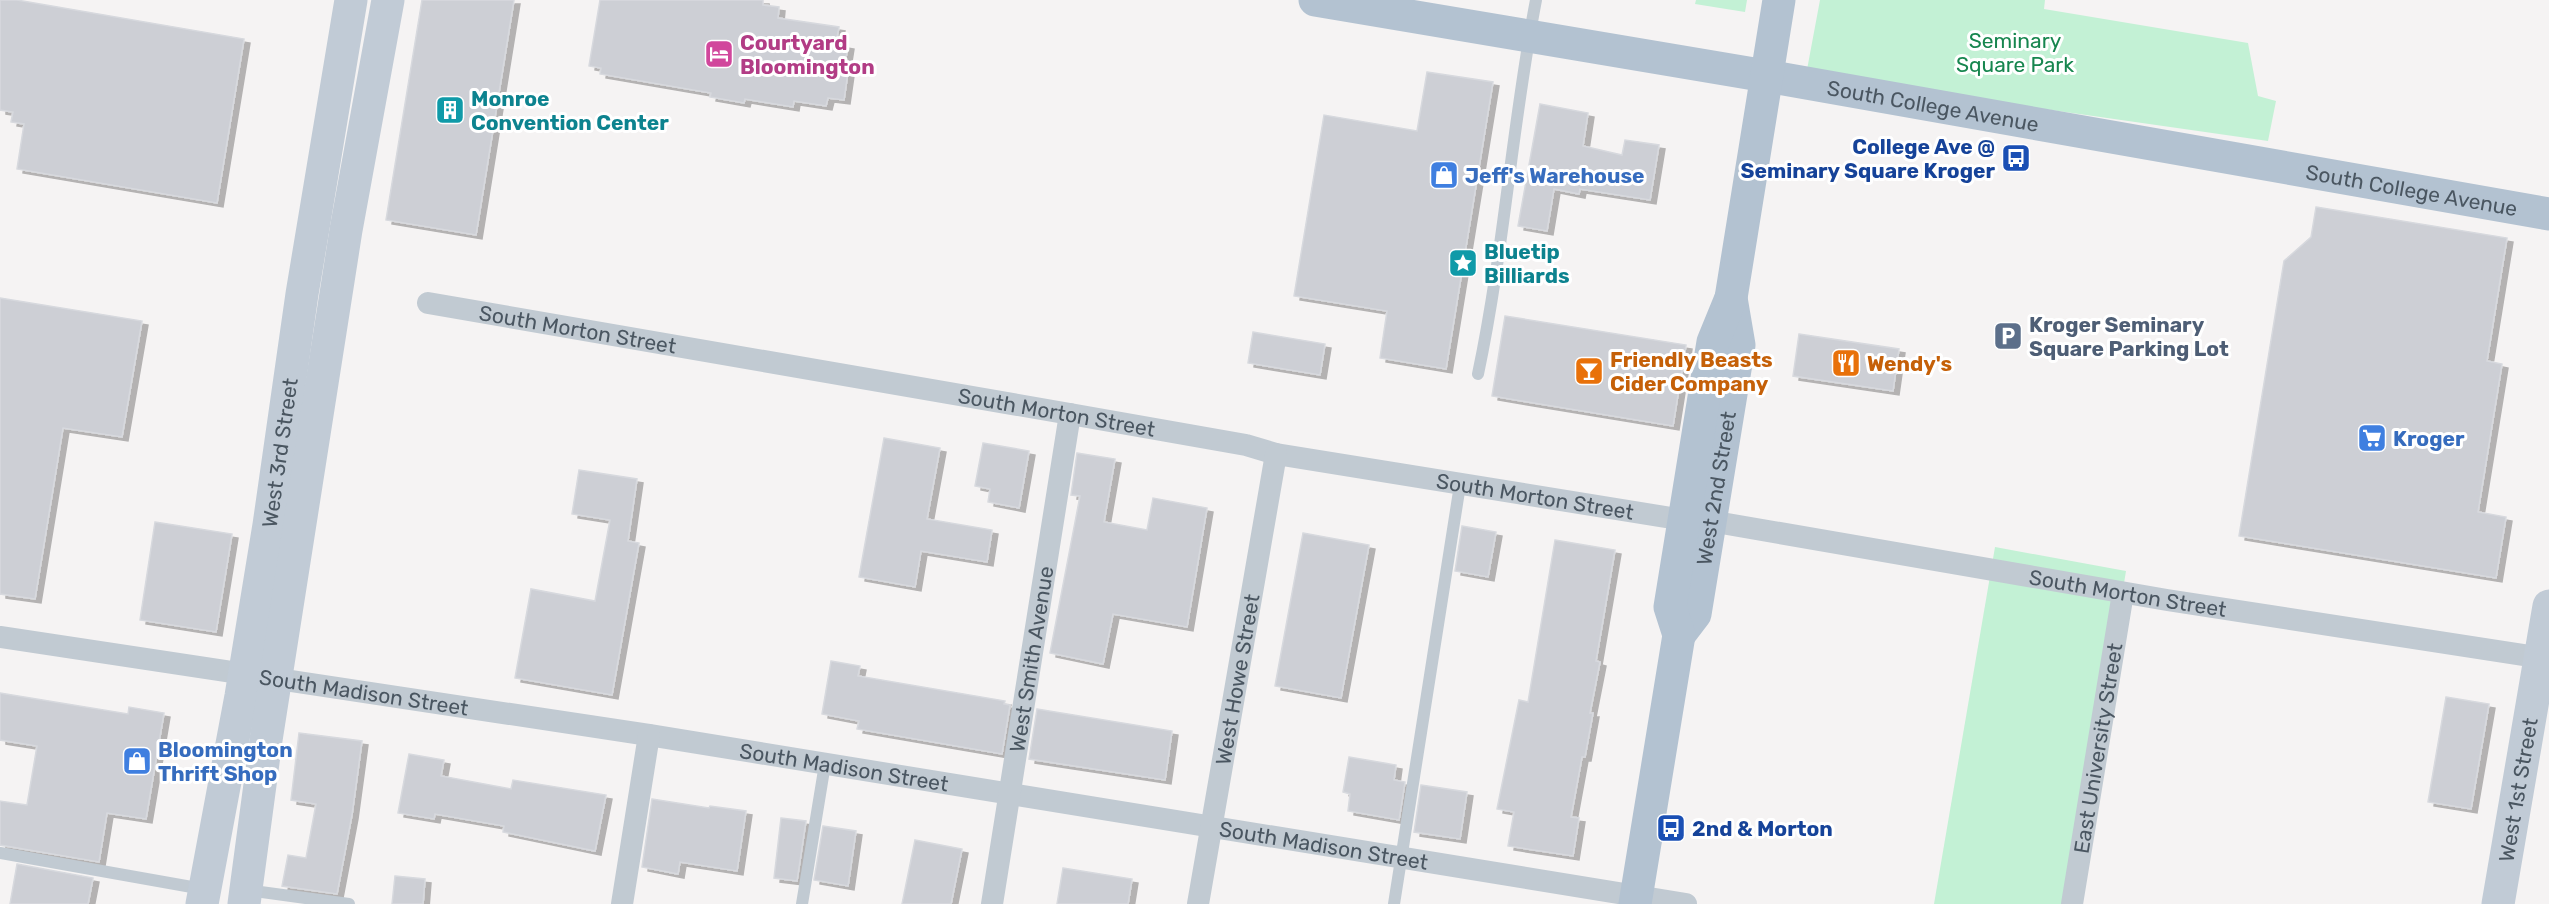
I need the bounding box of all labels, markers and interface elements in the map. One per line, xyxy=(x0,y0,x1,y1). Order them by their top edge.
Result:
park label: Seminary Square Park xyxy=(1956,28,2074,77)
place label: Courtyard Bloomington xyxy=(740,30,875,79)
hotel icon: Courtyard Bloomington xyxy=(703,38,735,70)
street label: South College Avenue xyxy=(1825,75,2041,136)
place label: Monroe Convention Center xyxy=(471,86,669,135)
building icon: Monroe Convention Center xyxy=(434,94,466,126)
place label: College Ave @ Seminary Square Kroger xyxy=(1741,134,1995,183)
bus stop icon: College Ave @ Seminary Square Kroger xyxy=(2000,142,2032,174)
shop icon: Jeff's Warehouse xyxy=(1428,159,1460,191)
street label: South College Avenue xyxy=(2304,159,2519,221)
place label: Jeff's Warehouse xyxy=(1465,163,1645,188)
place label: Bluetip Billiards xyxy=(1484,239,1570,288)
place icon: Bluetip Billiards xyxy=(1447,247,1479,279)
street label: South Morton Street xyxy=(477,300,678,358)
place label: Kroger Seminary Square Parking Lot xyxy=(2029,312,2229,361)
parking icon: Kroger Seminary Square Parking Lot xyxy=(1992,320,2024,352)
place label: Friendly Beasts Cider Company xyxy=(1610,347,1773,396)
restaurant icon: Wendy's xyxy=(1830,347,1862,379)
place label: Wendy's xyxy=(1867,351,1952,376)
bar icon: Friendly Beasts Cider Company xyxy=(1573,355,1605,387)
street label: West 3rd Street xyxy=(256,376,302,529)
street label: South Morton Street xyxy=(956,382,1157,441)
street label: West 2nd Street xyxy=(1691,409,1741,567)
supermarket icon: Kroger xyxy=(2356,422,2388,454)
place label: Kroger xyxy=(2393,426,2465,451)
street label: South Morton Street xyxy=(1435,468,1636,524)
street label: West Smith Avenue xyxy=(1004,564,1058,754)
street label: South Morton Street xyxy=(2027,564,2228,622)
street label: West Howe Street xyxy=(1210,592,1264,767)
street label: East University Street xyxy=(2068,641,2127,855)
street label: South Madison Street xyxy=(258,664,470,720)
street label: West 1st Street xyxy=(2493,716,2542,864)
place label: Bloomington Thrift Shop xyxy=(158,737,293,786)
street label: South Madison Street xyxy=(738,737,950,796)
shop icon: Bloomington Thrift Shop xyxy=(121,745,153,777)
bus stop icon: 2nd & Morton xyxy=(1655,812,1687,844)
street label: South Madison Street xyxy=(1217,816,1430,874)
place label: 2nd & Morton xyxy=(1692,816,1833,841)

